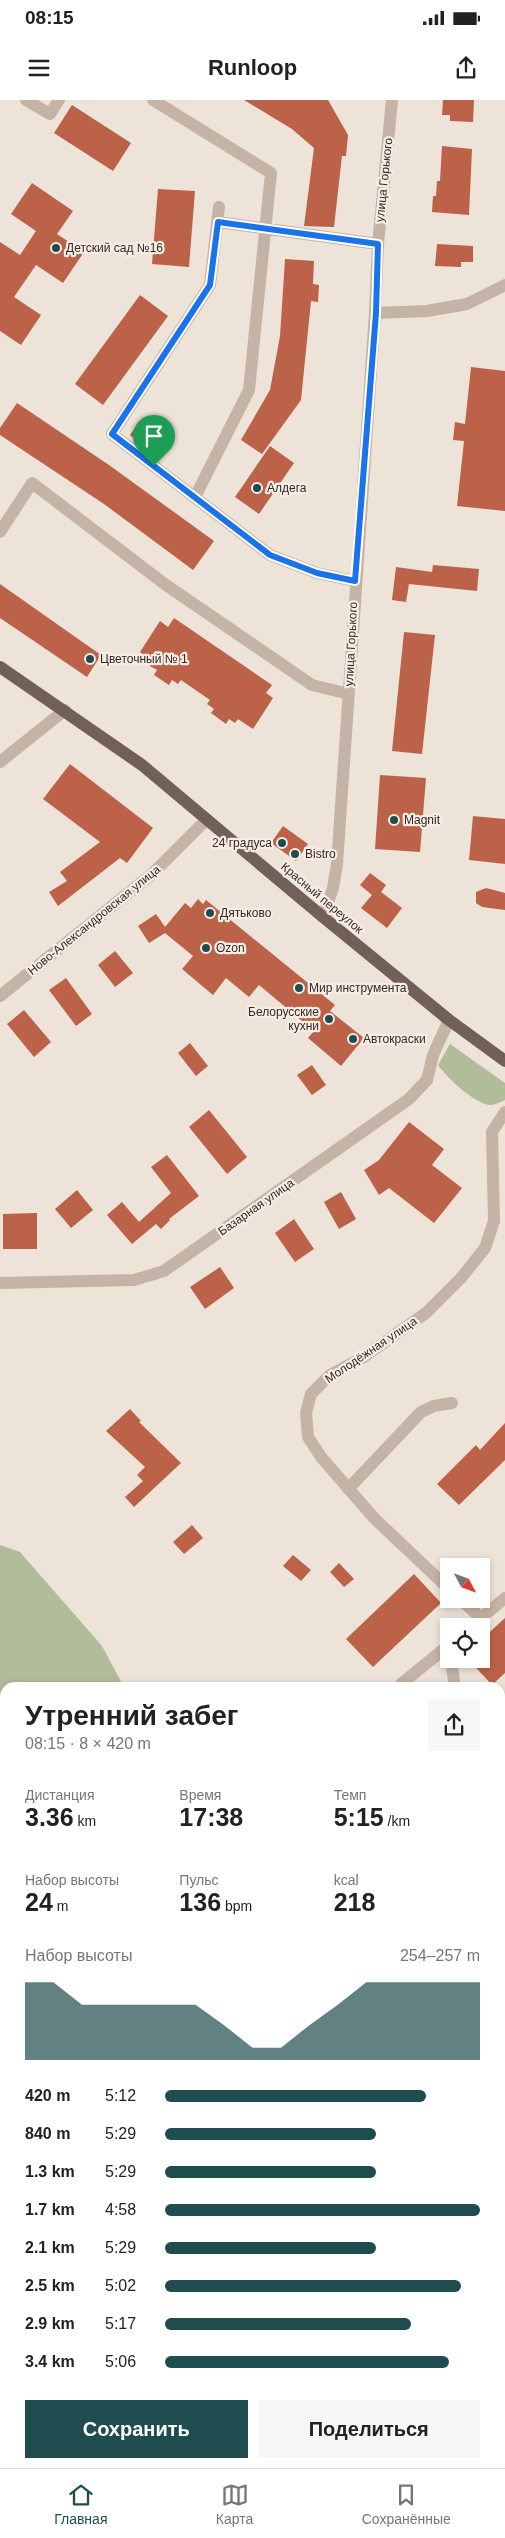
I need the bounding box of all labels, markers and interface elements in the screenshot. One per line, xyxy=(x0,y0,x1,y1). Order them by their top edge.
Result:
text: 08:15 xyxy=(25,7,74,28)
icon: menu xyxy=(25,54,53,82)
icon: share xyxy=(452,54,480,82)
text: Runloop xyxy=(208,55,297,80)
street label: улица Горького xyxy=(373,137,395,223)
place label: Детский сад №16 xyxy=(66,241,163,255)
marker: Детский сад №16 xyxy=(50,242,62,254)
pin xyxy=(133,415,175,466)
icon: arrive xyxy=(140,422,168,450)
place label: Алдега xyxy=(267,481,307,495)
marker: Алдега xyxy=(251,482,263,494)
street label: улица Горького xyxy=(342,601,360,687)
place label: Цветочный № 1 xyxy=(100,652,188,666)
marker: Цветочный № 1 xyxy=(84,653,96,665)
place label: Magnit xyxy=(404,813,441,827)
marker: Magnit xyxy=(388,814,400,826)
place label: 24 градуса xyxy=(212,836,272,850)
marker: 24 градуса xyxy=(276,837,288,849)
place label: Bistro xyxy=(305,847,336,861)
marker: Bistro xyxy=(289,848,301,860)
street label: Красный переулок xyxy=(278,860,366,937)
street label: Ново-Александровская улица xyxy=(25,862,163,978)
place label: Дятьково xyxy=(220,906,272,920)
marker: Дятьково xyxy=(204,907,216,919)
place label: Ozon xyxy=(216,941,245,955)
marker: Ozon xyxy=(200,942,212,954)
place label: Мир инструмента xyxy=(309,981,407,995)
marker: Мир инструмента xyxy=(293,982,305,994)
place label: Белорусские кухни xyxy=(248,1005,319,1033)
marker: Белорусские кухни xyxy=(323,1013,335,1025)
place label: Автокраски xyxy=(363,1032,426,1046)
marker: Автокраски xyxy=(347,1033,359,1045)
street label: Базарная улица xyxy=(215,1175,297,1238)
street label: Молодёжная улица xyxy=(322,1314,420,1386)
north arrow xyxy=(440,1558,490,1608)
map controls xyxy=(440,1558,490,1668)
button: locate xyxy=(440,1618,490,1668)
button: share xyxy=(428,1699,480,1751)
text: Утренний забег xyxy=(25,1700,239,1731)
text: 08:15 · 8 × 420 m xyxy=(25,1735,151,1752)
text: Дистанция xyxy=(25,1787,95,1803)
text: Время xyxy=(179,1787,221,1803)
text: Темп xyxy=(334,1787,366,1803)
text: 3.36 xyxy=(25,1803,74,1831)
text: 17:38 xyxy=(179,1803,243,1831)
text: 5:15 xyxy=(334,1803,384,1831)
text: km xyxy=(74,1813,96,1829)
text: /km xyxy=(384,1813,410,1829)
text: Набор высоты xyxy=(25,1872,119,1888)
text: Пульс xyxy=(179,1872,219,1888)
text: kcal xyxy=(334,1872,359,1888)
text: 24 xyxy=(25,1888,53,1916)
text: 136 xyxy=(179,1888,221,1916)
text: 218 xyxy=(334,1888,375,1916)
text: m xyxy=(53,1898,68,1914)
text: bpm xyxy=(221,1898,252,1914)
text: Набор высоты xyxy=(25,1947,132,1964)
text: 254–257 m xyxy=(400,1947,480,1964)
text: 420 m xyxy=(25,2087,70,2104)
text: 5:12 xyxy=(105,2087,136,2104)
text: 840 m xyxy=(25,2125,70,2142)
text: 5:29 xyxy=(105,2125,136,2142)
text: 1.3 km xyxy=(25,2163,75,2180)
text: 5:29 xyxy=(105,2163,136,2180)
text: 1.7 km xyxy=(25,2201,75,2218)
text: 4:58 xyxy=(105,2201,136,2218)
text: 2.1 km xyxy=(25,2239,75,2256)
text: 5:29 xyxy=(105,2239,136,2256)
text: 2.5 km xyxy=(25,2277,75,2294)
text: 5:02 xyxy=(105,2277,136,2294)
text: 2.9 km xyxy=(25,2315,75,2332)
text: 5:17 xyxy=(105,2315,136,2332)
text: 3.4 km xyxy=(25,2353,75,2370)
text: 5:06 xyxy=(105,2353,136,2370)
button: Сохранить xyxy=(25,2400,248,2458)
button: Поделиться xyxy=(258,2400,480,2458)
tab: Главная xyxy=(54,2481,107,2527)
tab: Карта xyxy=(216,2481,253,2527)
tab: Сохранённые xyxy=(362,2481,451,2527)

